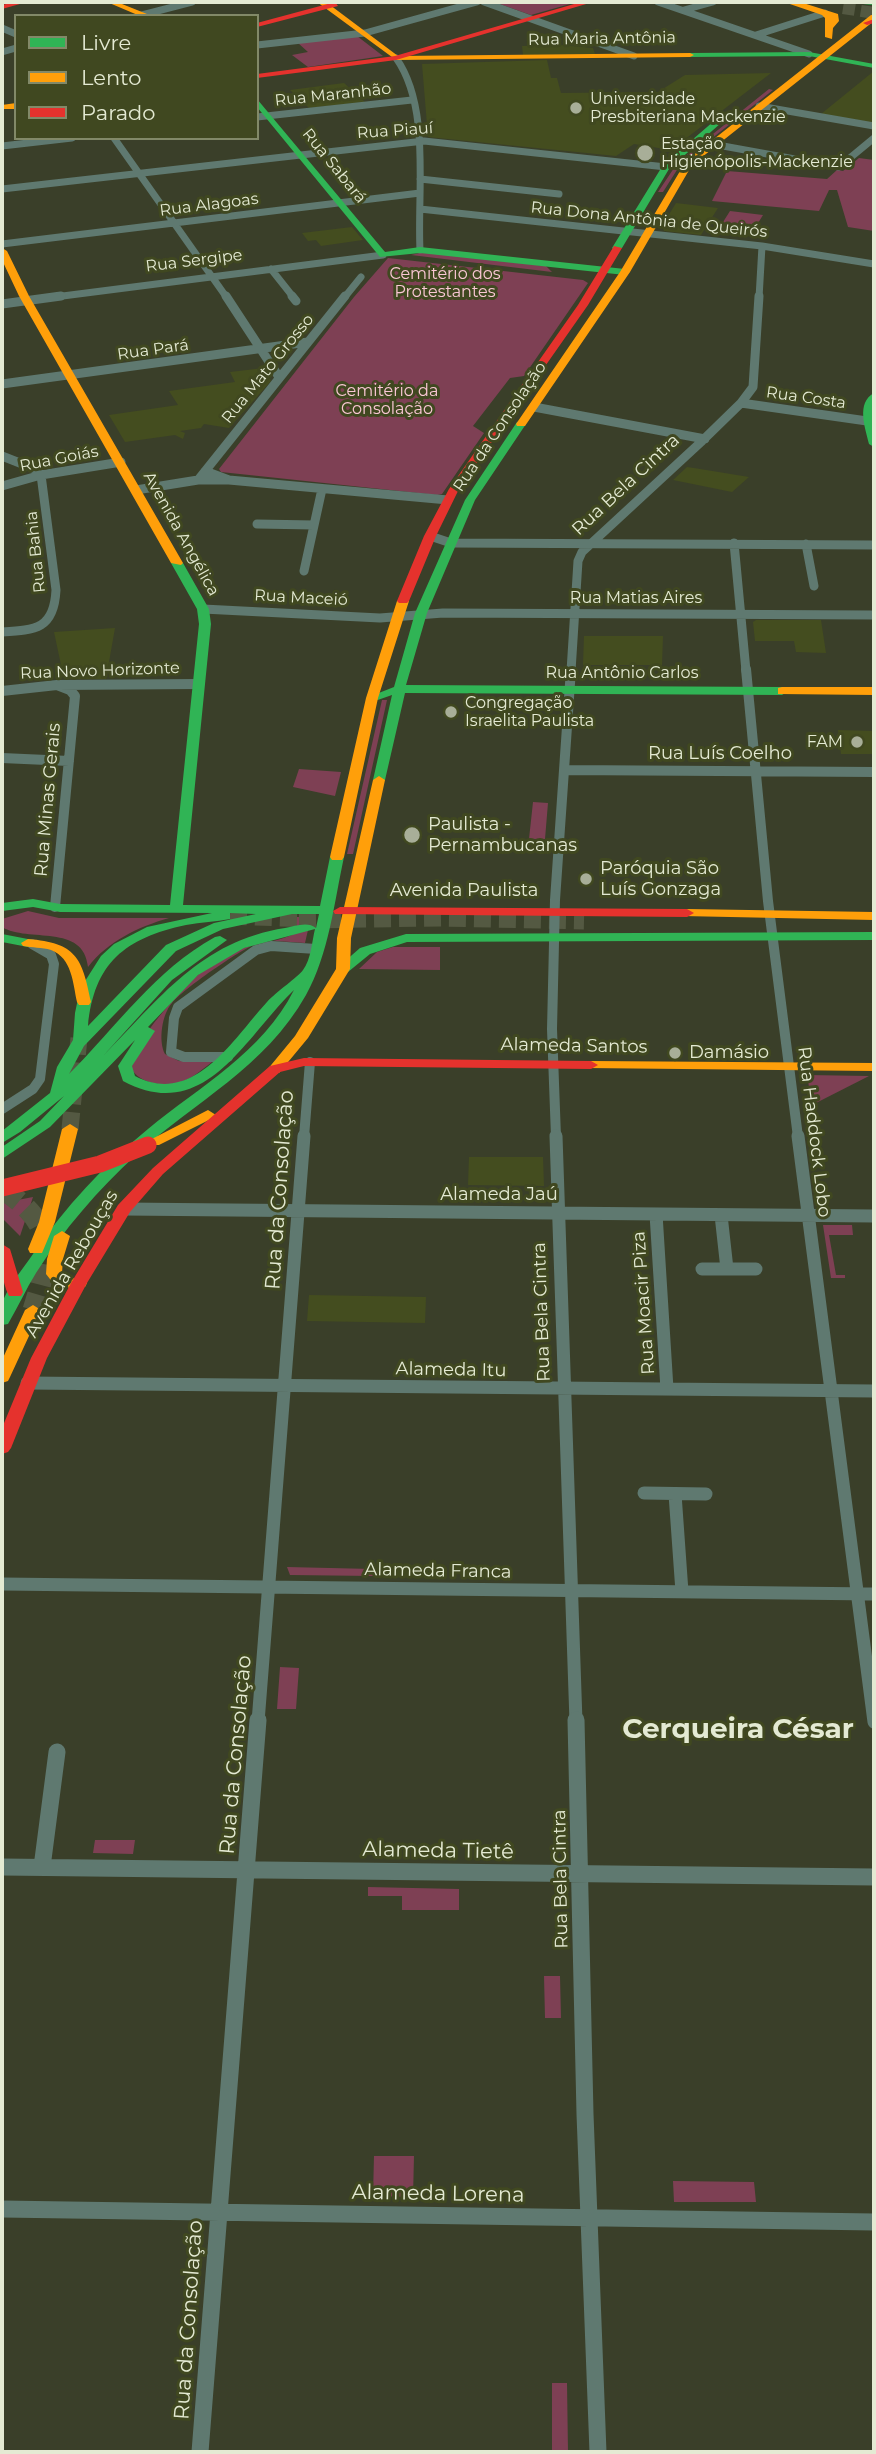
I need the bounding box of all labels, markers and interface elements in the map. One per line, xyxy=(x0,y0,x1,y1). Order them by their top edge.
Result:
legend xyxy=(14,14,259,140)
street label: Rua Maria Antônia xyxy=(528,28,676,50)
text: Livre xyxy=(81,30,131,55)
text: Lento xyxy=(81,65,141,90)
street label: Rua Maranhão xyxy=(274,79,392,111)
place label: Universidade Presbiteriana Mackenzie xyxy=(590,89,786,127)
text: Parado xyxy=(81,100,156,125)
marker: Universidade Presbiteriana Mackenzie xyxy=(568,100,584,116)
street label: Rua Piauí xyxy=(356,119,434,143)
street label: Rua Sabará xyxy=(298,125,370,207)
place label: Estação Higienópolis-Mackenzie xyxy=(661,134,853,172)
marker: Estação Higienópolis-Mackenzie xyxy=(635,143,655,163)
street label: Rua Alagoas xyxy=(159,189,259,221)
street label: Rua Dona Antônia de Queirós xyxy=(530,198,768,242)
street label: Rua Sergipe xyxy=(144,246,244,276)
park label: Cemitério dos Protestantes xyxy=(389,264,501,302)
street label: Rua Mato Grosso xyxy=(218,310,318,428)
street label: Rua Pará xyxy=(116,335,190,365)
street label: Rua da Consolação xyxy=(449,358,551,496)
park label: Cemitério da Consolação xyxy=(336,381,438,419)
street label: Rua Costa xyxy=(765,383,847,413)
street label: Rua Bela Cintra xyxy=(568,430,684,540)
street label: Rua Goiás xyxy=(18,442,100,476)
street label: Avenida Angélica xyxy=(139,469,223,599)
street label: Rua Bahia xyxy=(22,510,50,594)
street label: Rua Maceió xyxy=(254,586,348,610)
street label: Rua Matias Aires xyxy=(570,588,702,608)
street label: Rua Novo Horizonte xyxy=(20,659,180,683)
street label: Rua Antônio Carlos xyxy=(546,663,698,683)
place label: Congregação Israelita Paulista xyxy=(465,693,594,731)
marker: Congregação Israelita Paulista xyxy=(443,704,459,720)
street label: Rua Minas Gerais xyxy=(31,722,65,878)
place label: FAM xyxy=(807,732,843,752)
marker: FAM xyxy=(849,734,865,750)
street label: Rua Luís Coelho xyxy=(648,743,792,765)
place label: Paulista - Pernambucanas xyxy=(428,814,577,856)
marker: Paulista - Pernambucanas xyxy=(402,825,422,845)
place label: Paróquia São Luís Gonzaga xyxy=(600,858,721,900)
marker: Paróquia São Luís Gonzaga xyxy=(578,871,594,887)
street label: Avenida Paulista xyxy=(390,880,538,902)
street label: Alameda Santos xyxy=(500,1034,648,1058)
place label: Damásio xyxy=(689,1042,769,1064)
marker: Damásio xyxy=(667,1045,683,1061)
street label: Rua Haddock Lobo xyxy=(793,1045,835,1219)
street label: Rua da Consolação xyxy=(260,1089,300,1291)
street label: Alameda Jaú xyxy=(440,1184,558,1206)
street label: Avenida Rebouças xyxy=(21,1187,123,1341)
street label: Rua Moacir Piza xyxy=(628,1231,660,1375)
street label: Rua Bela Cintra xyxy=(529,1242,555,1382)
street label: Alameda Itu xyxy=(395,1358,507,1382)
street label: Alameda Franca xyxy=(364,1559,512,1583)
street label: Rua da Consolação xyxy=(215,1654,257,1856)
district label: Cerqueira César xyxy=(622,1713,854,1747)
street label: Rua Bela Cintra xyxy=(549,1809,573,1949)
street label: Alameda Tietê xyxy=(362,1837,514,1865)
street label: Alameda Lorena xyxy=(351,2180,525,2208)
street label: Rua da Consolação xyxy=(169,2219,209,2421)

